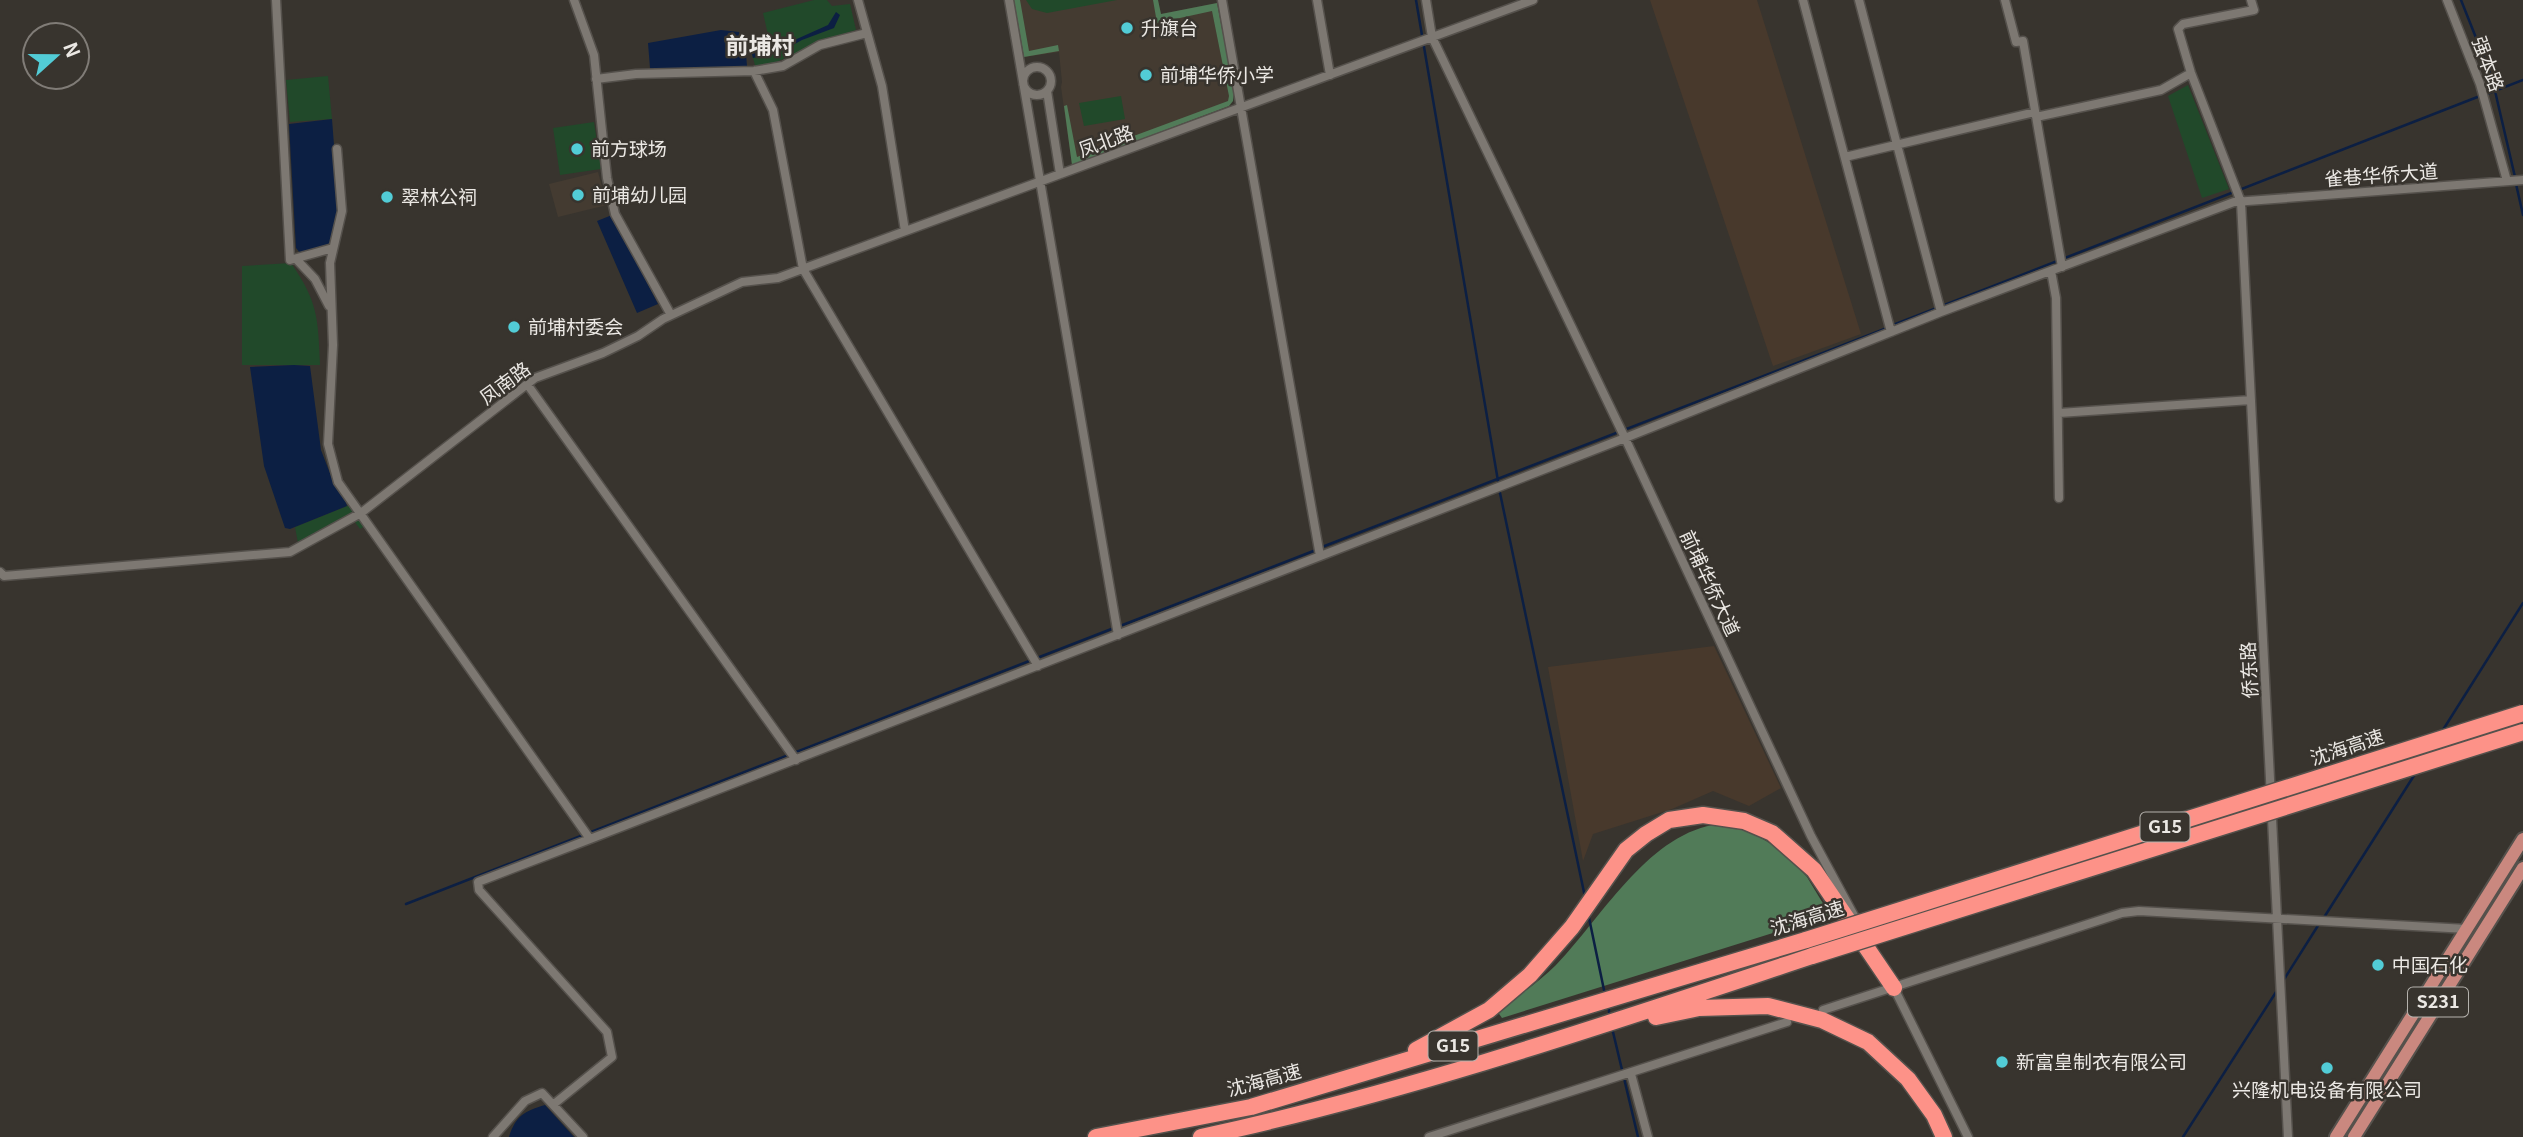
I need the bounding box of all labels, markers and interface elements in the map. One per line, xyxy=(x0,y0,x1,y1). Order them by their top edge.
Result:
place label: 升旗台 xyxy=(1141,13,1198,40)
marker: 升旗台 xyxy=(1119,20,1135,36)
north arrow xyxy=(21,21,91,91)
district label: 前埔村 xyxy=(726,27,795,61)
street label: 强本路 xyxy=(2467,32,2512,95)
text: N xyxy=(58,38,88,61)
place label: 前埔华侨小学 xyxy=(1160,60,1274,87)
marker: 前埔华侨小学 xyxy=(1138,67,1154,83)
street label: 凤北路 xyxy=(1074,117,1137,162)
place label: 前方球场 xyxy=(591,134,667,161)
marker: 前方球场 xyxy=(569,141,585,157)
street label: 雀巷华侨大道 xyxy=(2323,156,2439,191)
place label: 前埔幼儿园 xyxy=(592,180,687,207)
place label: 翠林公祠 xyxy=(401,182,477,209)
marker: 前埔幼儿园 xyxy=(570,187,586,203)
marker: 翠林公祠 xyxy=(379,189,395,205)
place label: 前埔村委会 xyxy=(528,312,623,339)
marker: 前埔村委会 xyxy=(506,319,522,335)
street label: 凤南路 xyxy=(473,354,535,409)
street label: 前埔华侨大道 xyxy=(1675,525,1748,640)
street label: 侨东路 xyxy=(2233,641,2262,699)
street label: 沈海高速 xyxy=(2306,721,2387,770)
road number: G15 xyxy=(2140,812,2190,842)
street label: 沈海高速 xyxy=(1766,893,1847,941)
place label: 中国石化 xyxy=(2392,950,2468,977)
marker: 中国石化 xyxy=(2370,957,2386,973)
road number: S231 xyxy=(2408,987,2468,1016)
road number: G15 xyxy=(1428,1031,1478,1060)
place label: 新富皇制衣有限公司 xyxy=(2016,1047,2187,1074)
marker: 新富皇制衣有限公司 xyxy=(1994,1054,2010,1070)
street label: 沈海高速 xyxy=(1223,1056,1304,1101)
marker: 兴隆机电设备有限公司 xyxy=(2319,1060,2335,1076)
place label: 兴隆机电设备有限公司 xyxy=(2232,1075,2422,1102)

